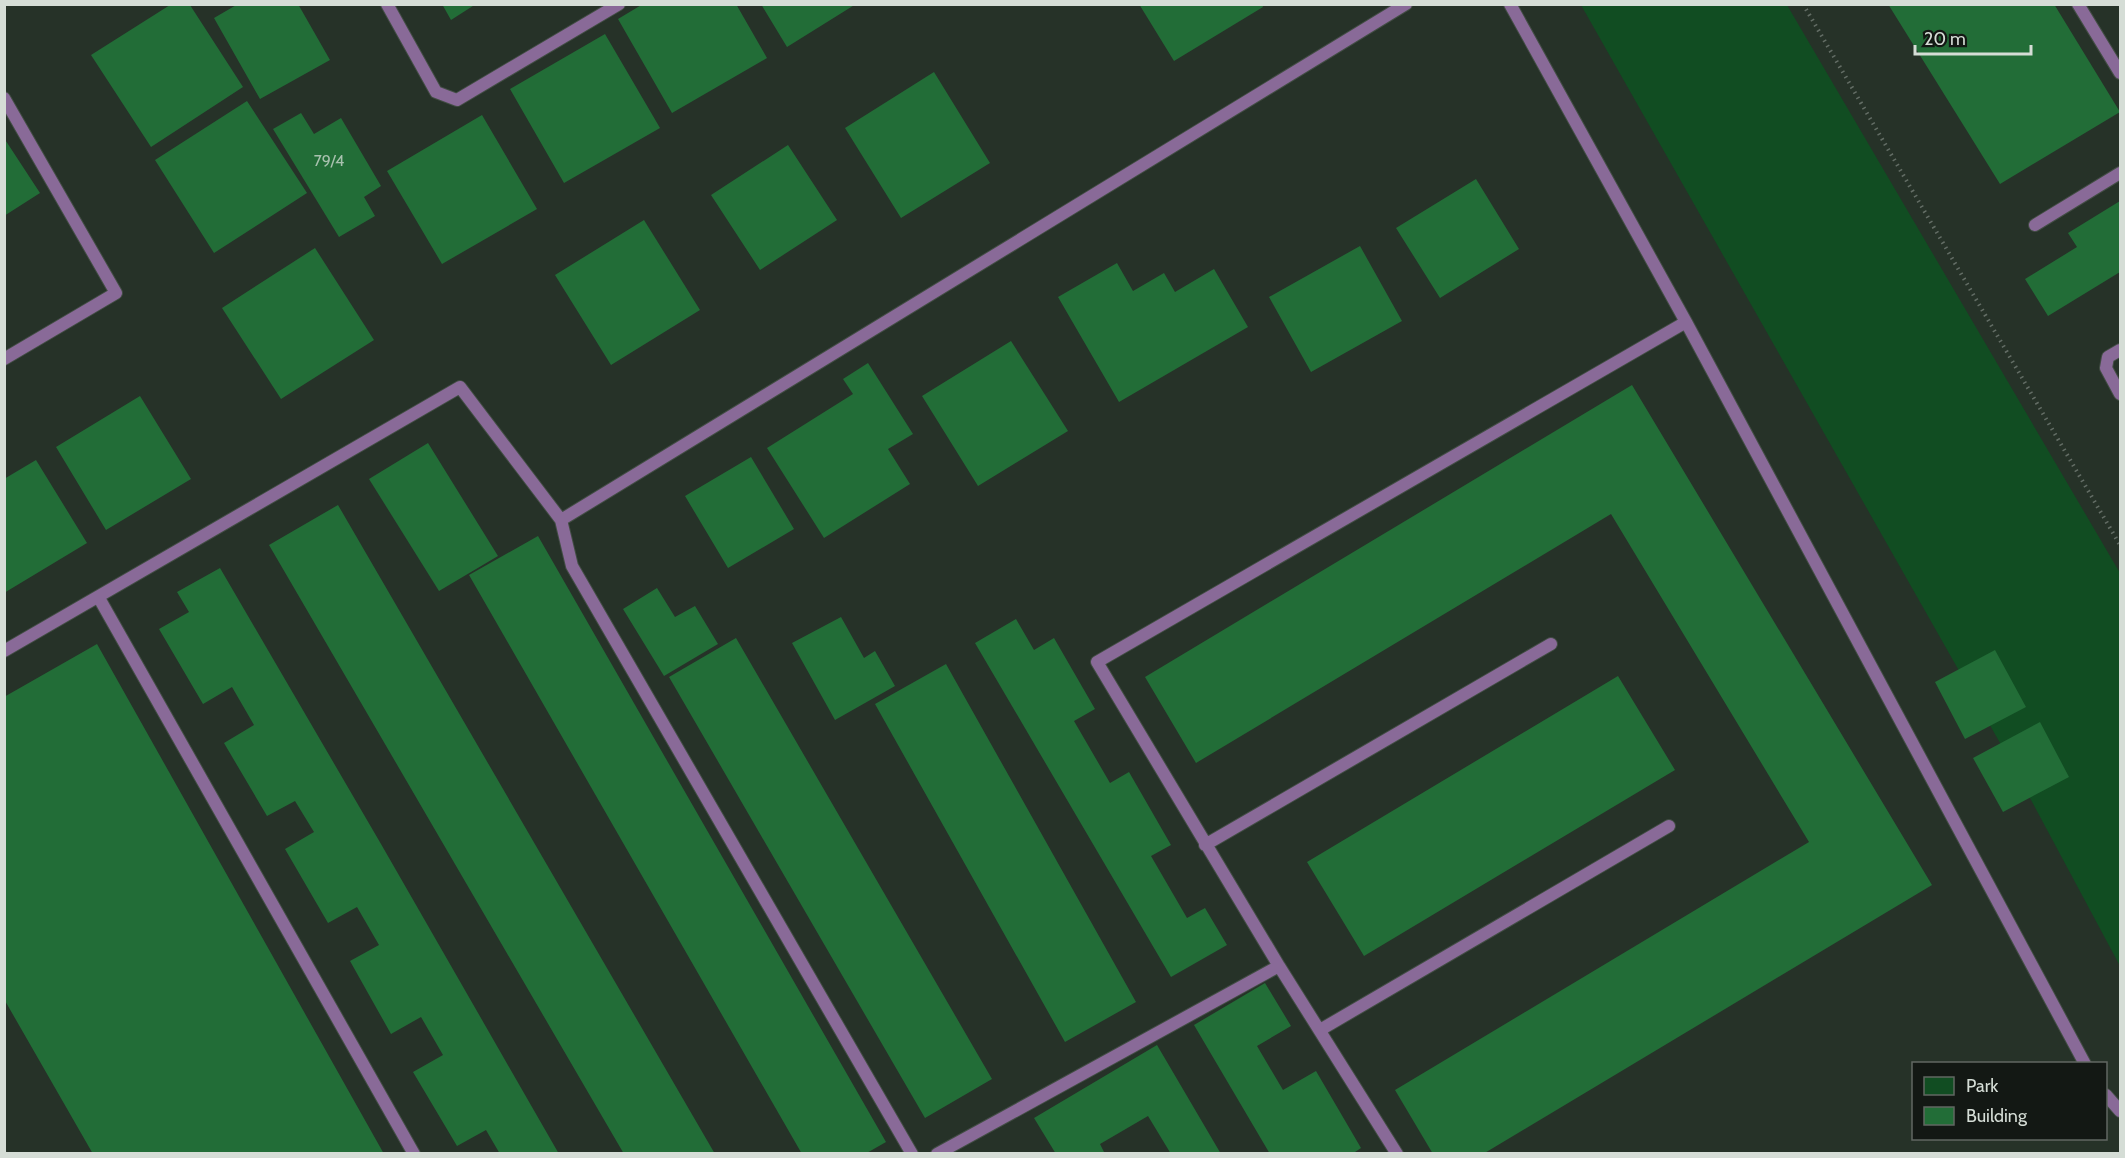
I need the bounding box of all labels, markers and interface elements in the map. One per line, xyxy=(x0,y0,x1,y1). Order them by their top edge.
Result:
scale bar xyxy=(1915,18,2030,56)
text: 20 m xyxy=(1924,28,1966,50)
house number: 79/4 xyxy=(314,151,344,170)
legend xyxy=(1912,1062,2107,1140)
text: Park xyxy=(1966,1075,1999,1097)
text: Building xyxy=(1966,1105,2028,1127)

